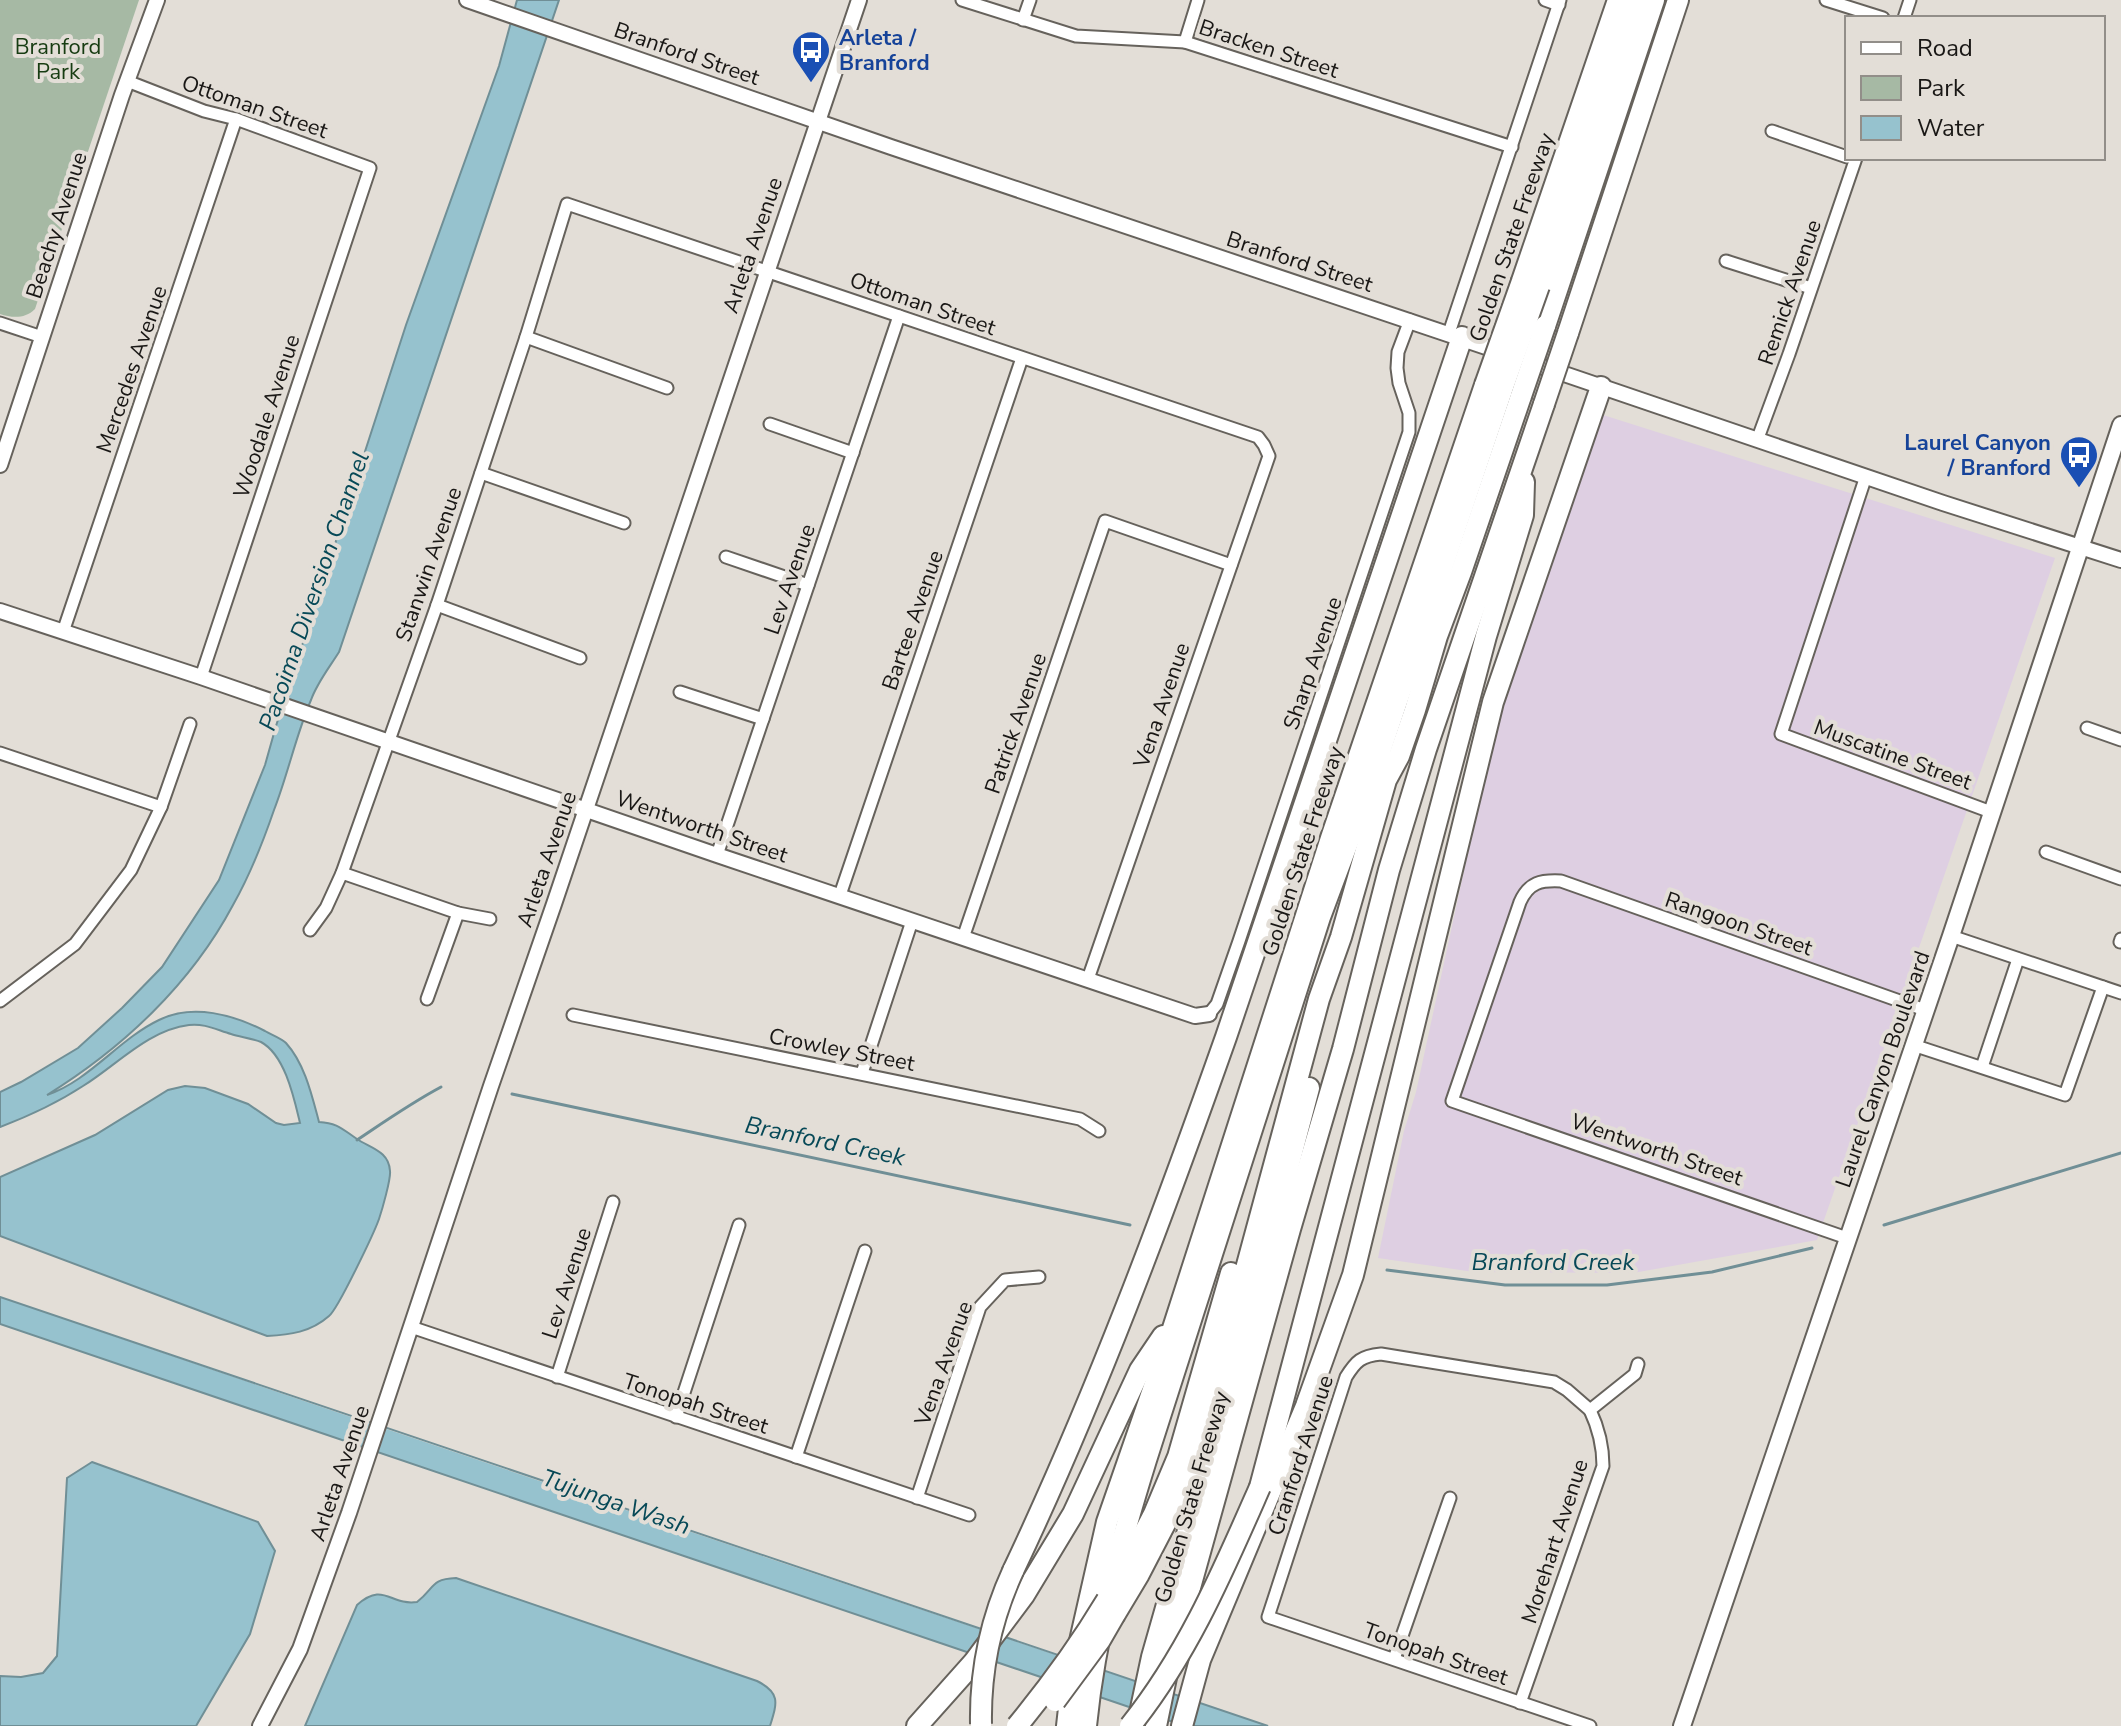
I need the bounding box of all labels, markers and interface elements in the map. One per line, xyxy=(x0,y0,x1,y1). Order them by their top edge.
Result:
street label: Bracken Street xyxy=(1195,12,1343,86)
street label: Branford Street xyxy=(610,15,764,93)
legend xyxy=(1845,16,2105,160)
place label: Arleta / Branford xyxy=(839,23,930,78)
bus stop icon: Arleta / Branford xyxy=(790,29,832,84)
park label: Branford Park xyxy=(15,32,101,87)
text: Road xyxy=(1917,32,1973,64)
street label: Ottoman Street xyxy=(178,68,332,146)
text: Park xyxy=(1917,72,1966,104)
text: Water xyxy=(1917,112,1985,144)
street label: Golden State Freeway xyxy=(1462,128,1562,346)
street label: Beachy Avenue xyxy=(19,148,95,303)
street label: Arleta Avenue xyxy=(716,173,790,317)
street label: Remick Avenue xyxy=(1751,216,1829,369)
street label: Branford Street xyxy=(1223,224,1377,300)
street label: Ottoman Street xyxy=(846,265,1000,343)
street label: Mercedes Avenue xyxy=(89,281,175,457)
street label: Woodale Avenue xyxy=(226,331,308,502)
place label: Laurel Canyon / Branford xyxy=(1904,428,2051,483)
bus stop icon: Laurel Canyon / Branford xyxy=(2058,434,2100,489)
water label: Pacoima Diversion Channel xyxy=(251,447,377,735)
street label: Stanwin Avenue xyxy=(388,483,469,646)
street label: Lev Avenue xyxy=(757,520,823,639)
street label: Bartee Avenue xyxy=(875,546,951,694)
street label: Sharp Avenue xyxy=(1276,593,1350,734)
street label: Vena Avenue xyxy=(1126,639,1197,773)
street label: Patrick Avenue xyxy=(978,649,1054,798)
street label: Muscatine Street xyxy=(1809,712,1976,798)
street label: Golden State Freeway xyxy=(1255,742,1351,960)
street label: Wentworth Street xyxy=(612,783,792,871)
street label: Arleta Avenue xyxy=(510,787,584,931)
street label: Rangoon Street xyxy=(1661,885,1817,963)
street label: Laurel Canyon Boulevard xyxy=(1828,947,1938,1192)
street label: Crowley Street xyxy=(766,1021,918,1079)
street label: Wentworth Street xyxy=(1567,1106,1747,1194)
water label: Branford Creek xyxy=(742,1108,909,1174)
street label: Lev Avenue xyxy=(535,1224,599,1343)
water label: Branford Creek xyxy=(1472,1246,1635,1278)
street label: Vena Avenue xyxy=(907,1297,980,1431)
street label: Tonopah Street xyxy=(619,1366,773,1442)
street label: Cranford Avenue xyxy=(1261,1371,1341,1539)
street label: Golden State Freeway xyxy=(1147,1387,1237,1607)
street label: Arleta Avenue xyxy=(303,1401,377,1545)
street label: Morehart Avenue xyxy=(1514,1455,1596,1627)
water label: Tujunga Wash xyxy=(538,1462,694,1542)
street label: Tonopah Street xyxy=(1359,1615,1512,1693)

